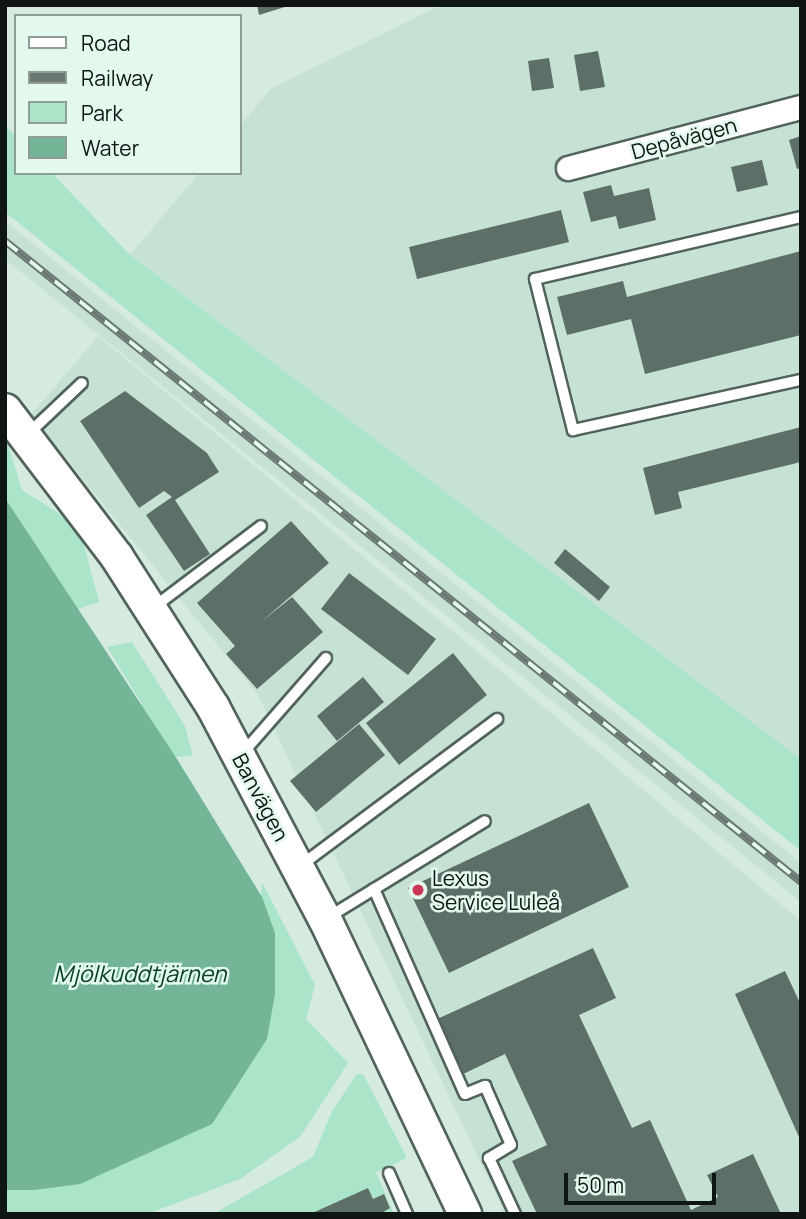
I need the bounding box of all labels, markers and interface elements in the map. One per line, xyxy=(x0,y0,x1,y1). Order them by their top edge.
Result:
legend xyxy=(14,14,242,175)
text: Road xyxy=(81,29,131,57)
text: Railway xyxy=(81,64,153,92)
text: Park xyxy=(81,99,123,127)
street label: Depåvägen xyxy=(628,112,740,164)
text: Water xyxy=(81,134,139,162)
street label: Banvägen xyxy=(227,749,295,845)
place label: Lexus Service Luleå xyxy=(432,865,560,915)
marker: Lexus Service Luleå xyxy=(410,882,426,898)
water label: Mjölkuddtjärnen xyxy=(54,959,226,987)
scale bar xyxy=(568,1160,720,1204)
text: 50 m xyxy=(577,1171,624,1199)

